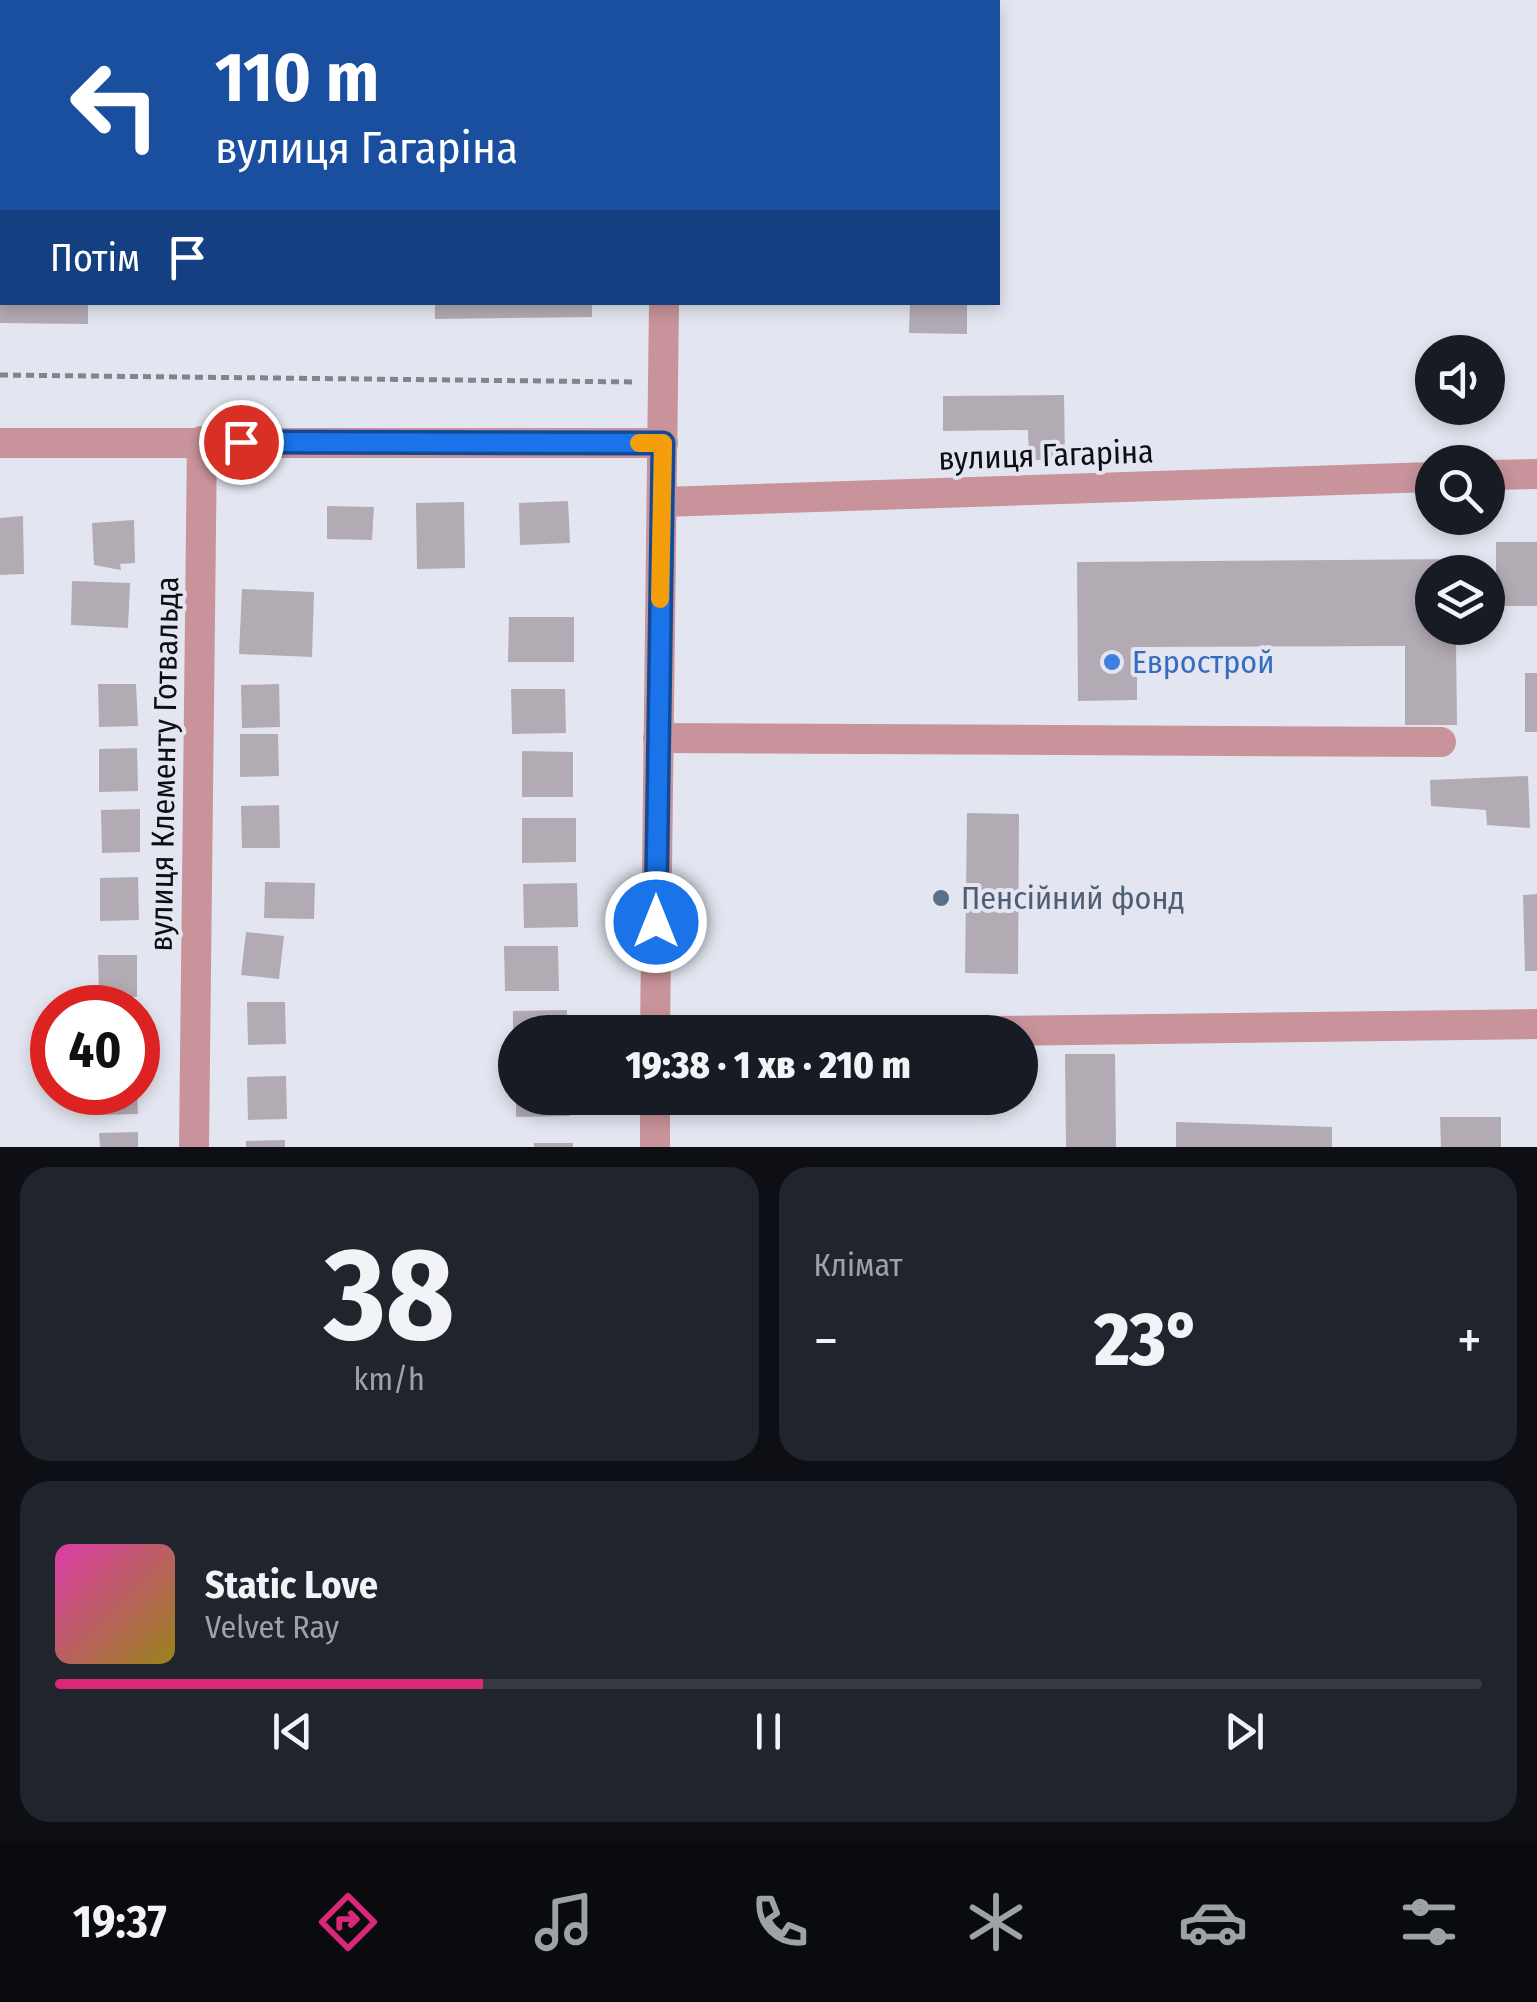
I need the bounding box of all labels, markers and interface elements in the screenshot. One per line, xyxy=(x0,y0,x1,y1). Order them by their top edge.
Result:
text: 110 m xyxy=(215,36,379,120)
icon: left xyxy=(50,40,180,170)
text: вулиця Гагаріна xyxy=(215,121,518,175)
icon: arrive xyxy=(160,230,215,285)
text: Потім xyxy=(50,235,140,281)
map controls xyxy=(1415,335,1505,645)
button: sound xyxy=(1415,335,1505,425)
pin xyxy=(199,400,284,485)
icon: arrive xyxy=(214,415,269,470)
street label: вулиця Гагаріна xyxy=(938,432,1154,478)
button: search xyxy=(1415,445,1505,535)
button: layers xyxy=(1415,555,1505,645)
street label: вулиця Клементу Готвальда xyxy=(142,576,186,952)
place label: Еврострой xyxy=(1132,643,1274,681)
marker: Еврострой xyxy=(1101,651,1123,673)
position arrow xyxy=(604,870,708,974)
place label: Пенсійний фонд xyxy=(961,879,1185,917)
marker: Пенсійний фонд xyxy=(930,887,952,909)
speed limit sign: 40 xyxy=(30,985,160,1115)
text: 19:38 · 1 хв · 210 m xyxy=(625,1042,911,1088)
text: 38 xyxy=(324,1217,454,1373)
text: Клімат xyxy=(814,1246,903,1284)
text: 23° xyxy=(1095,1295,1201,1385)
text: − xyxy=(814,1308,838,1374)
text: + xyxy=(1457,1308,1482,1374)
text: km/h xyxy=(354,1360,425,1398)
text: Static Love xyxy=(205,1562,378,1608)
text: Velvet Ray xyxy=(205,1608,339,1646)
icon: previous xyxy=(265,1704,320,1759)
icon: pause xyxy=(741,1704,796,1759)
icon: next xyxy=(1217,1704,1272,1759)
icon: directions xyxy=(313,1887,383,1957)
icon: music xyxy=(529,1887,599,1957)
icon: phone xyxy=(745,1887,815,1957)
icon: climate xyxy=(961,1887,1031,1957)
icon: car xyxy=(1178,1887,1248,1957)
icon: filters xyxy=(1394,1887,1464,1957)
text: 19:37 xyxy=(73,1895,167,1949)

